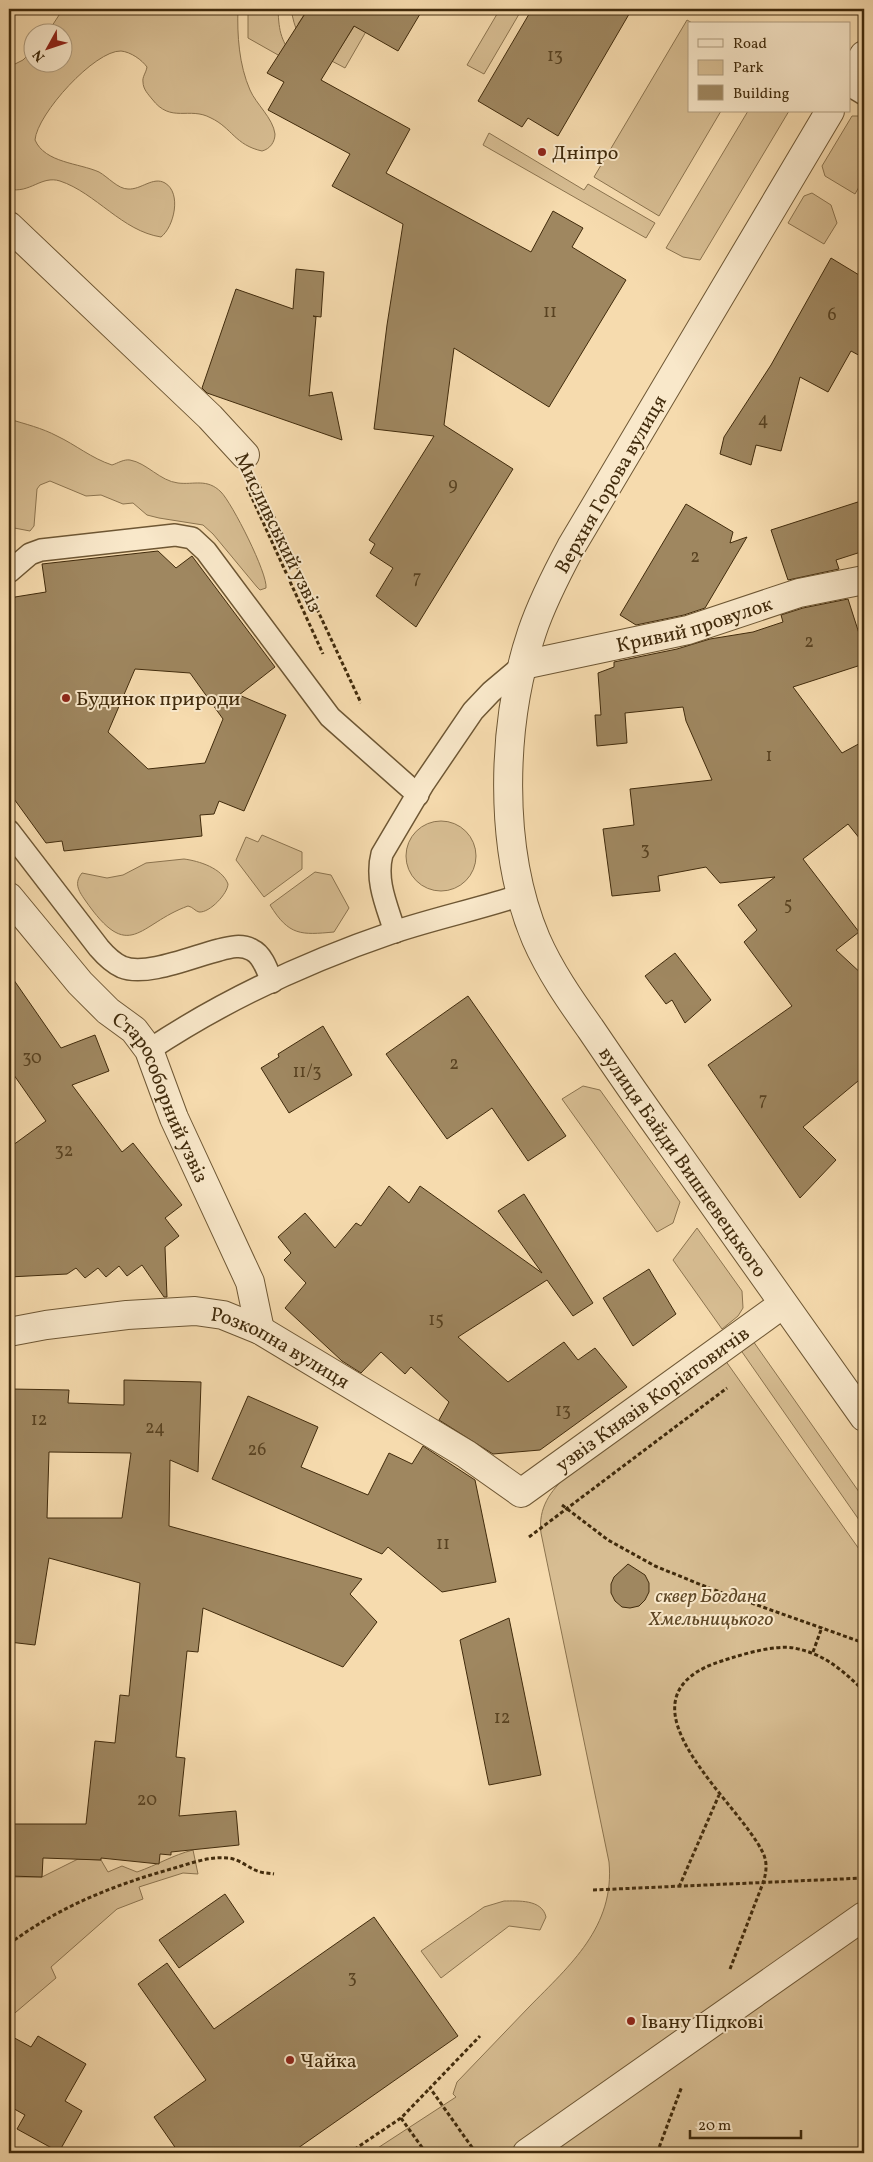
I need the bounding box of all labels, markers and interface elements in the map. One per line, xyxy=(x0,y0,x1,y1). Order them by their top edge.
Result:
north arrow xyxy=(22,22,72,72)
legend xyxy=(688,22,850,112)
text: Road xyxy=(733,34,767,55)
house number: 13 xyxy=(547,44,563,69)
text: N xyxy=(29,45,50,65)
text: Park xyxy=(733,58,764,79)
text: Building xyxy=(733,84,790,105)
place label: Дніпро xyxy=(552,140,618,168)
marker: Дніпро xyxy=(536,146,548,158)
house number: 11 xyxy=(543,300,557,325)
house number: 6 xyxy=(827,303,837,328)
street label: Верхня Горова вулиця xyxy=(549,390,674,580)
house number: 4 xyxy=(758,408,768,433)
street label: Мисливський узвіз xyxy=(226,448,328,617)
house number: 9 xyxy=(448,473,458,498)
house number: 2 xyxy=(690,545,700,570)
house number: 7 xyxy=(413,566,421,591)
street label: Кривий провулок xyxy=(614,591,777,661)
house number: 2 xyxy=(804,630,814,655)
place label: Будинок природи xyxy=(76,686,240,714)
marker: Будинок природи xyxy=(60,692,72,704)
house number: 1 xyxy=(766,744,772,769)
house number: 3 xyxy=(640,838,650,863)
house number: 5 xyxy=(784,893,792,918)
street label: Старособорний узвіз xyxy=(106,1006,214,1188)
street label: вулиця Байди Вишневецького xyxy=(591,1042,773,1284)
house number: 30 xyxy=(22,1046,42,1071)
house number: 2 xyxy=(449,1052,459,1077)
house number: 11/3 xyxy=(292,1060,322,1085)
house number: 7 xyxy=(759,1088,767,1113)
house number: 32 xyxy=(55,1139,73,1164)
street label: Розкопна вулиця xyxy=(209,1301,354,1397)
house number: 15 xyxy=(428,1308,444,1333)
street label: узвіз Князів Коріатовичів xyxy=(550,1321,756,1480)
house number: 13 xyxy=(555,1399,571,1424)
house number: 12 xyxy=(31,1408,47,1433)
house number: 24 xyxy=(145,1416,165,1441)
house number: 26 xyxy=(248,1438,266,1463)
house number: 11 xyxy=(436,1532,450,1557)
park label: сквер Богдана Хмельницького xyxy=(648,1583,773,1634)
house number: 12 xyxy=(494,1706,510,1731)
house number: 20 xyxy=(137,1788,157,1813)
house number: 3 xyxy=(347,1966,357,1991)
place label: Івану Підкові xyxy=(641,2009,764,2037)
marker: Івану Підкові xyxy=(625,2015,637,2027)
place label: Чайка xyxy=(300,2048,357,2076)
marker: Чайка xyxy=(284,2054,296,2066)
scale bar xyxy=(690,2107,802,2139)
text: 20 m xyxy=(698,2116,731,2137)

